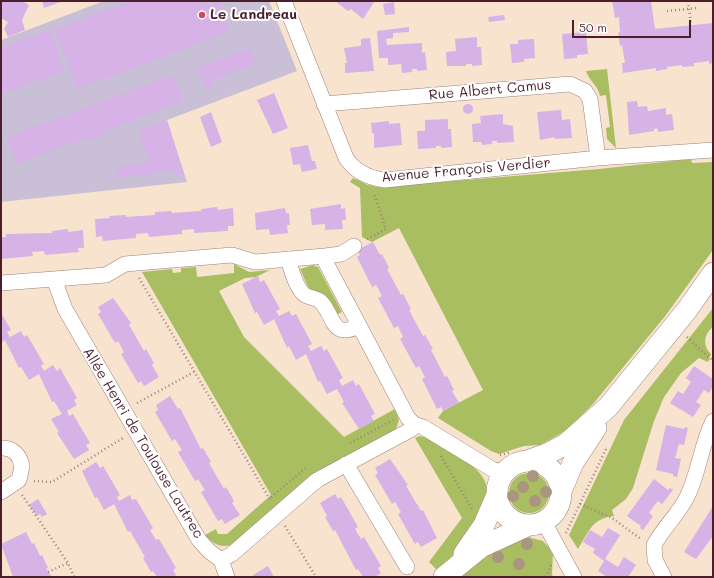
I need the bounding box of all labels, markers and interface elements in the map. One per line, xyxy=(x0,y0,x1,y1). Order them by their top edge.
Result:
place label: Le Landreau xyxy=(210,7,297,23)
marker: Le Landreau xyxy=(197,10,207,20)
scale bar xyxy=(574,12,693,38)
text: 50 m xyxy=(579,19,607,35)
street label: Rue Albert Camus xyxy=(428,76,552,104)
street label: Avenue François Verdier xyxy=(381,154,551,186)
street label: Allée Henri de Toulouse Lautrec xyxy=(79,344,207,542)

